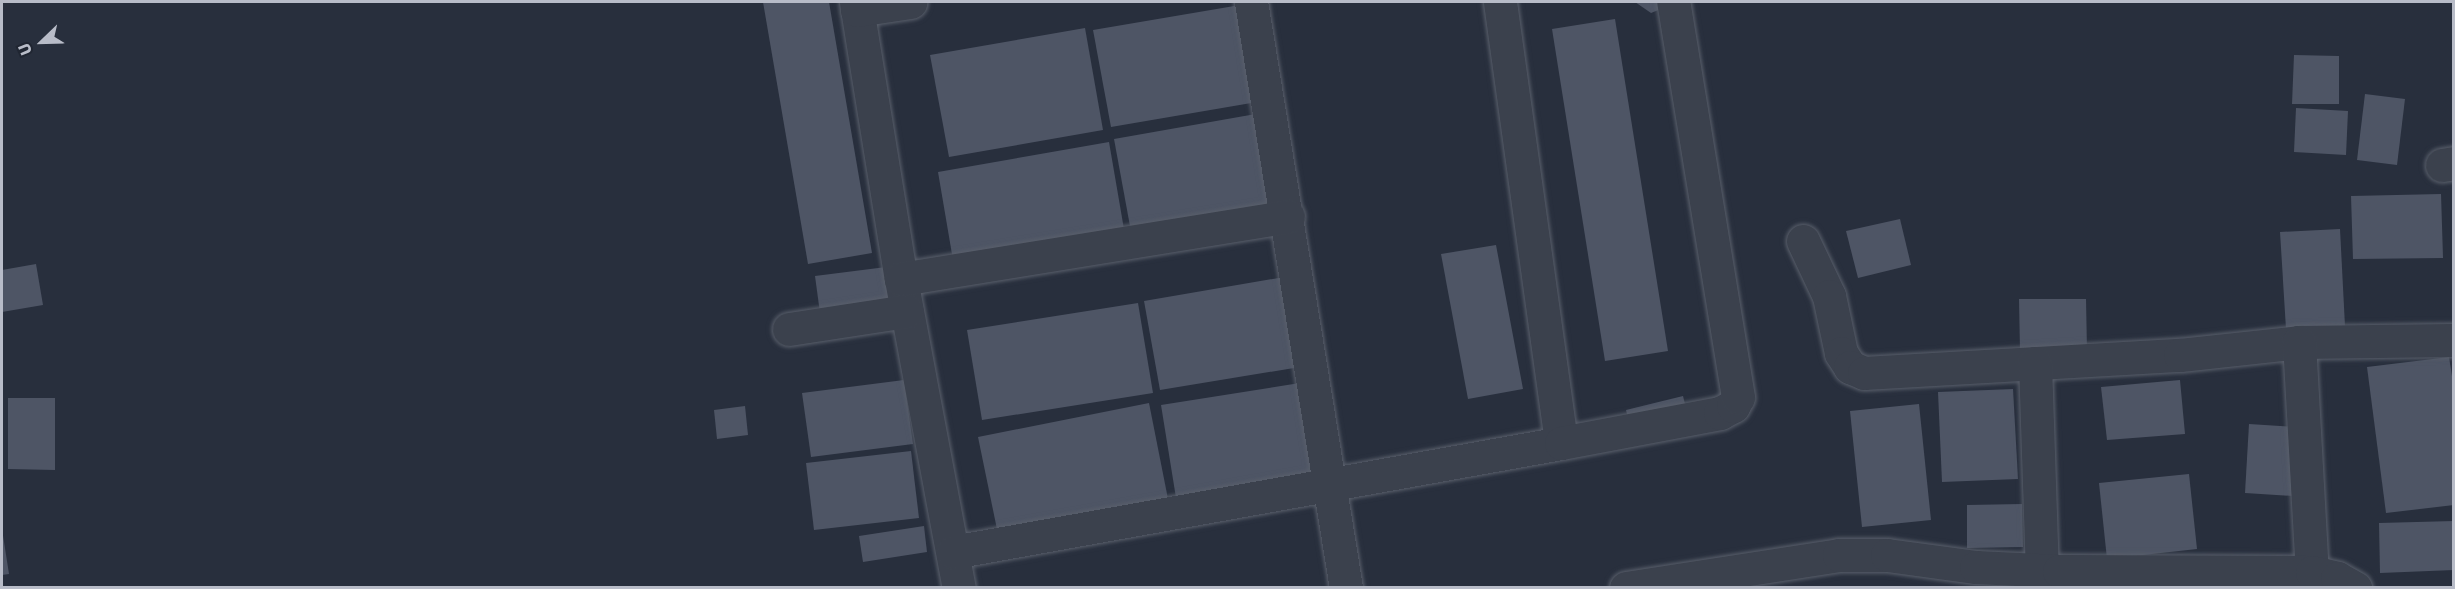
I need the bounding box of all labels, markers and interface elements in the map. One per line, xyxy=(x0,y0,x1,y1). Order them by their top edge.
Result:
north arrow xyxy=(12,12,72,72)
text: U xyxy=(12,40,38,59)

